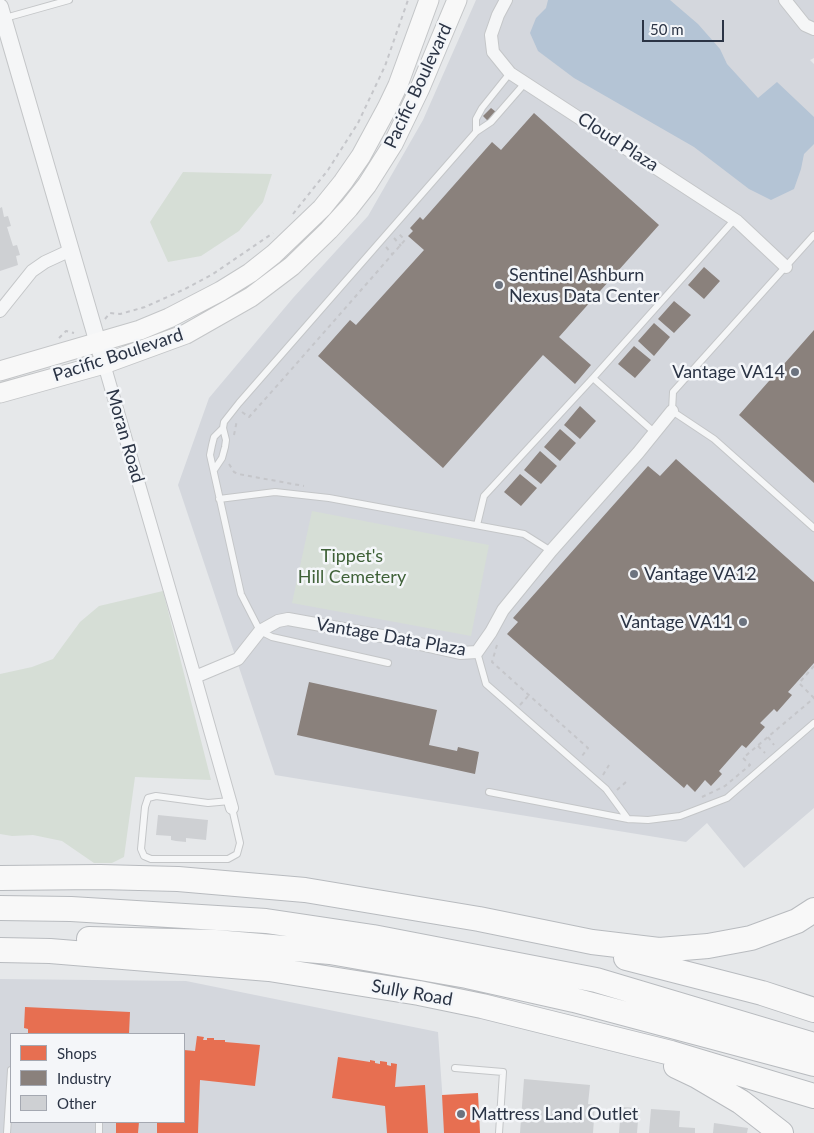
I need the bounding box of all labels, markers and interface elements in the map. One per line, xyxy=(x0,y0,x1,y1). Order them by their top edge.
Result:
scale bar xyxy=(644,10,726,42)
street label: Pacific Boulevard xyxy=(380,20,456,152)
text: 50 m xyxy=(650,20,684,38)
street label: Cloud Plaza xyxy=(573,108,663,176)
place label: Sentinel Ashburn Nexus Data Center xyxy=(509,264,659,306)
marker: Sentinel Ashburn Nexus Data Center xyxy=(493,279,505,291)
street label: Pacific Boulevard xyxy=(50,324,186,386)
place label: Vantage VA14 xyxy=(672,361,785,383)
marker: Vantage VA14 xyxy=(789,366,801,378)
street label: Moran Road xyxy=(101,387,149,485)
park label: Tippet's Hill Cemetery xyxy=(298,545,406,588)
place label: Vantage VA12 xyxy=(644,563,757,585)
marker: Vantage VA12 xyxy=(628,568,640,580)
place label: Vantage VA11 xyxy=(620,611,733,633)
street label: Vantage Data Plaza xyxy=(314,613,468,661)
marker: Vantage VA11 xyxy=(737,616,749,628)
street label: Sully Road xyxy=(370,975,454,1011)
legend xyxy=(10,1033,185,1123)
text: Shops xyxy=(57,1044,97,1062)
text: Industry xyxy=(57,1069,111,1087)
text: Other xyxy=(57,1094,96,1112)
place label: Mattress Land Outlet xyxy=(471,1103,638,1125)
marker: Mattress Land Outlet xyxy=(455,1108,467,1120)

